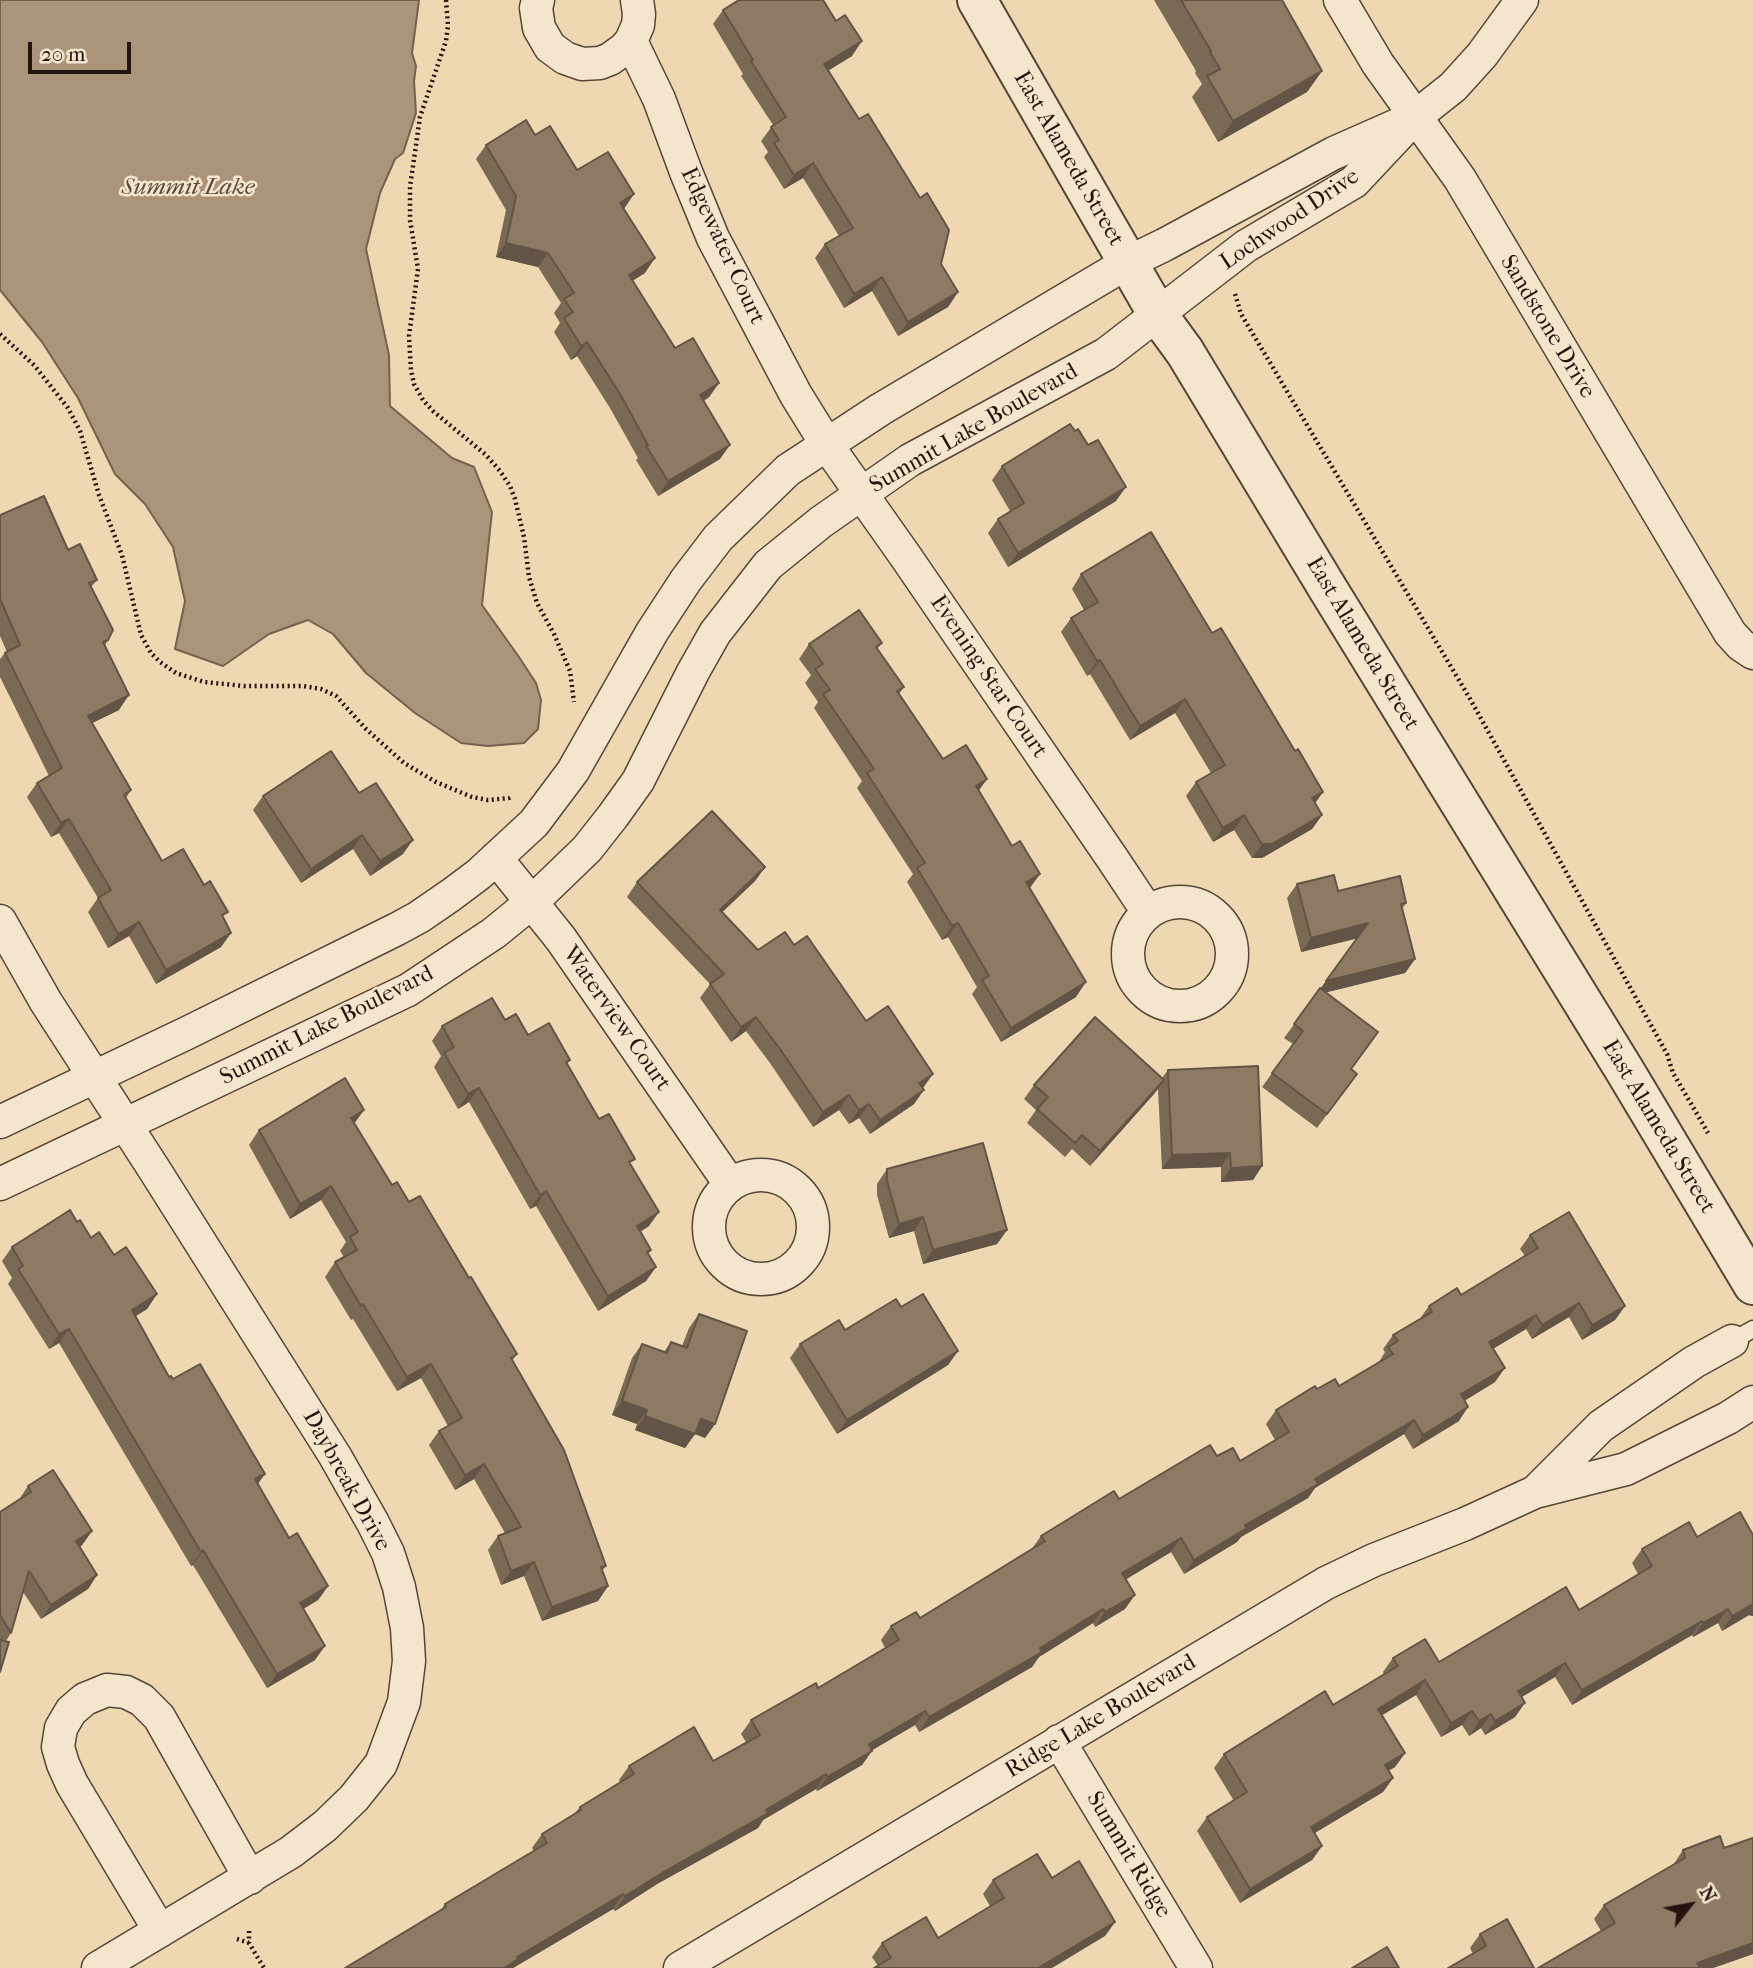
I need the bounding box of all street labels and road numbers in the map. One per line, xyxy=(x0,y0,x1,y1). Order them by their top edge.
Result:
street label: East Alameda Street xyxy=(1007,67,1129,251)
street label: Edgewater Court xyxy=(674,163,770,329)
street label: Lochwood Drive xyxy=(1215,163,1365,277)
street label: Sandstone Drive xyxy=(1493,250,1601,404)
street label: Summit Lake Boulevard xyxy=(865,358,1083,500)
street label: East Alameda Street xyxy=(1299,552,1425,736)
street label: Evening Star Court xyxy=(923,590,1053,764)
street label: Waterview Court xyxy=(556,941,676,1097)
street label: Summit Lake Boulevard xyxy=(216,960,438,1092)
street label: East Alameda Street xyxy=(1595,1035,1721,1219)
street label: Daybreak Drive xyxy=(296,1406,396,1556)
street label: Ridge Lake Boulevard xyxy=(1001,1649,1201,1785)
street label: Summit Ridge xyxy=(1080,1787,1176,1923)

